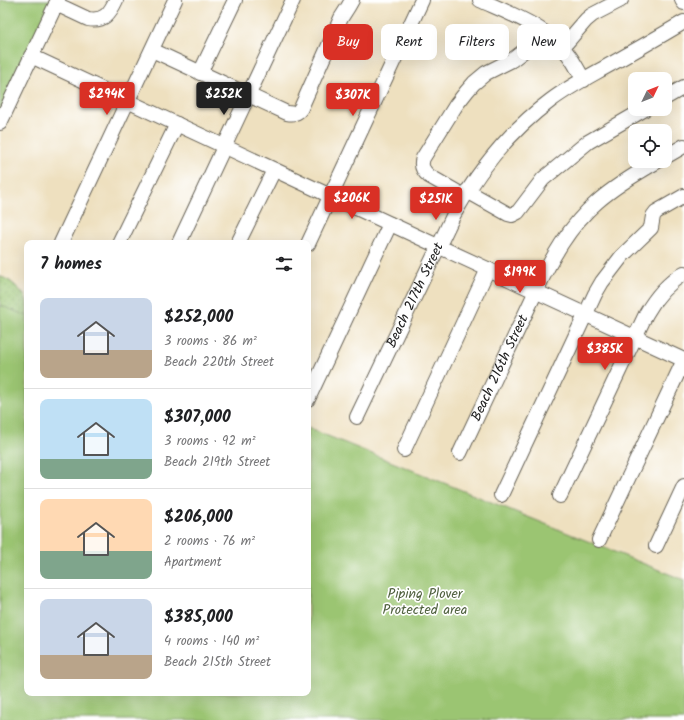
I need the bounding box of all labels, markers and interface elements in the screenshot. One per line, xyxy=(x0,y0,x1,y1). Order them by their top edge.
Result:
chip: Buy xyxy=(323,24,373,60)
chip: Rent xyxy=(381,24,437,60)
chip: Filters xyxy=(445,24,509,60)
chip: New xyxy=(517,24,570,60)
north arrow xyxy=(628,72,672,116)
map controls xyxy=(628,72,672,168)
pin: $294K xyxy=(79,82,135,116)
pin: $252K xyxy=(196,82,252,116)
pin: $307K xyxy=(325,83,381,117)
text: $294K xyxy=(89,84,125,105)
text: $252K xyxy=(205,84,243,105)
text: $307K xyxy=(335,85,371,106)
button: locate xyxy=(628,124,672,168)
pin: $206K xyxy=(324,186,380,220)
pin: $251K xyxy=(408,187,464,221)
text: $206K xyxy=(334,188,370,209)
text: $251K xyxy=(419,189,453,210)
street label: Beach 217th Street xyxy=(381,238,450,352)
text: 7 homes xyxy=(40,251,102,278)
icon: filters xyxy=(273,253,295,275)
pin: $199K xyxy=(492,260,548,294)
text: $199K xyxy=(504,262,536,283)
text: $252,000 xyxy=(164,304,233,331)
street label: Beach 216th Street xyxy=(465,310,535,425)
icon: home xyxy=(72,314,120,362)
text: 3 rooms · 86 m² xyxy=(164,331,257,352)
pin: $385K xyxy=(577,337,633,371)
text: $385K xyxy=(587,339,623,360)
text: Beach 220th Street xyxy=(164,352,274,373)
text: $307,000 xyxy=(164,404,231,431)
icon: home xyxy=(72,415,120,463)
text: 3 rooms · 92 m² xyxy=(164,431,256,452)
text: Beach 219th Street xyxy=(164,452,270,473)
text: $206,000 xyxy=(164,504,233,531)
icon: home xyxy=(72,515,120,563)
text: 2 rooms · 76 m² xyxy=(164,531,255,552)
text: Apartment xyxy=(164,552,222,573)
park label: Piping Plover Protected area xyxy=(383,583,467,621)
text: $385,000 xyxy=(164,604,233,631)
icon: home xyxy=(72,615,120,663)
text: 4 rooms · 140 m² xyxy=(164,631,259,652)
text: Beach 215th Street xyxy=(164,652,271,673)

